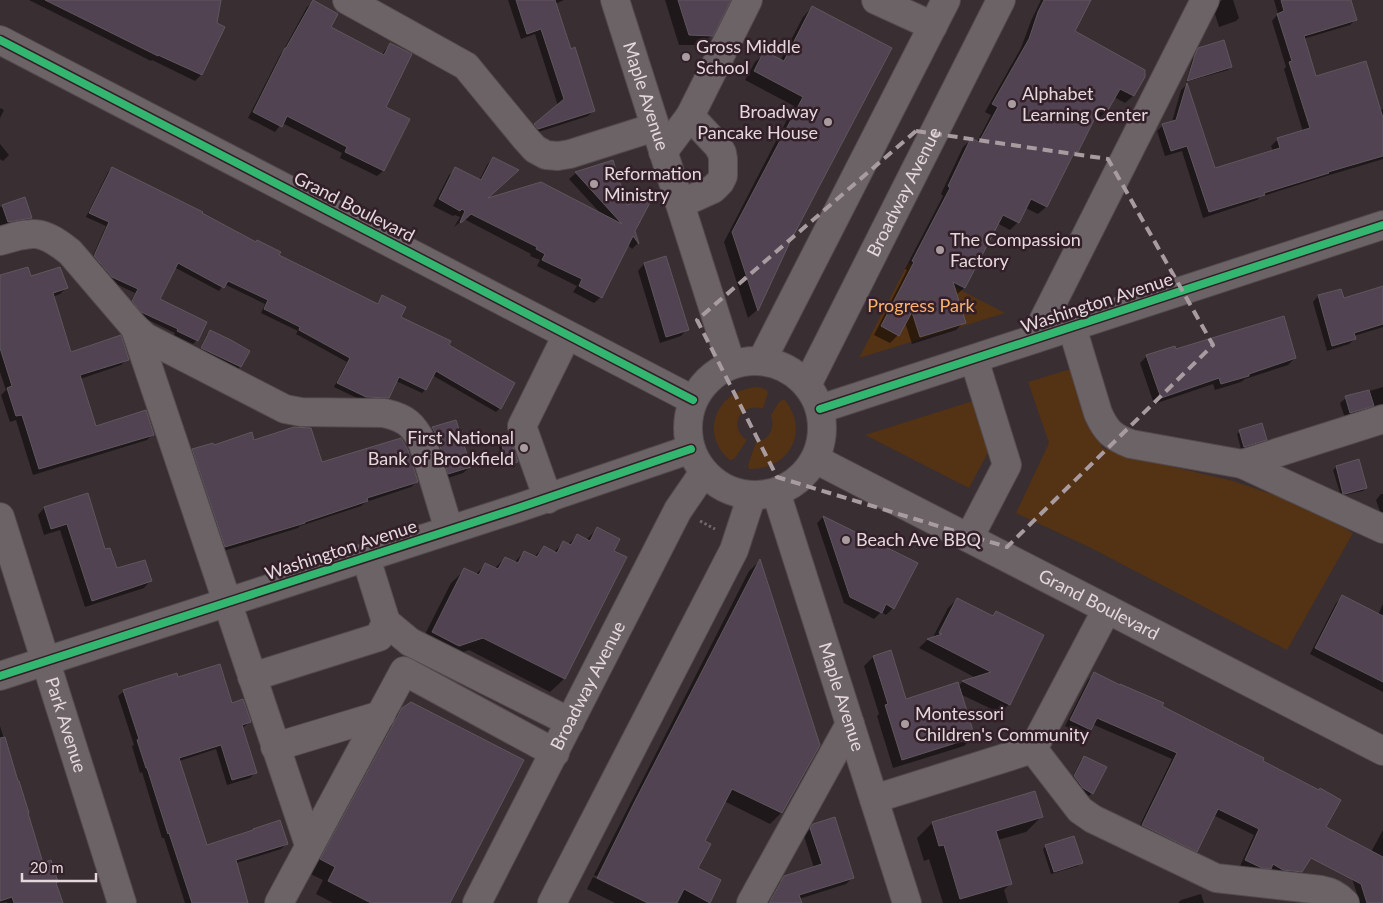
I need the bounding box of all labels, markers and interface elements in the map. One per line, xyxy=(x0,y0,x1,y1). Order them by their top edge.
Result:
place label: Gross Middle School xyxy=(696,35,800,78)
street label: Maple Avenue xyxy=(619,39,674,153)
marker: Gross Middle School xyxy=(680,51,692,63)
place label: Alphabet Learning Center xyxy=(1022,82,1148,125)
marker: Alphabet Learning Center xyxy=(1006,98,1018,110)
place label: Broadway Pancake House xyxy=(697,100,819,143)
marker: Broadway Pancake House xyxy=(822,116,834,128)
street label: Broadway Avenue xyxy=(861,123,945,260)
place label: Reformation Ministry xyxy=(604,162,702,205)
street label: Grand Boulevard xyxy=(290,166,419,246)
marker: Reformation Ministry xyxy=(588,178,600,190)
place label: The Compassion Factory xyxy=(950,228,1081,271)
marker: The Compassion Factory xyxy=(934,244,946,256)
street label: Washington Avenue xyxy=(1018,267,1175,337)
park label: Progress Park xyxy=(867,294,976,316)
place label: First National Bank of Brookfield xyxy=(368,426,514,469)
marker: First National Bank of Brookfield xyxy=(518,442,530,454)
street label: Washington Avenue xyxy=(262,514,419,584)
place label: Beach Ave BBQ xyxy=(856,528,981,550)
marker: Beach Ave BBQ xyxy=(840,534,852,546)
street label: Grand Boulevard xyxy=(1035,564,1163,644)
street label: Broadway Avenue xyxy=(545,617,629,754)
street label: Maple Avenue xyxy=(815,639,870,754)
street label: Park Avenue xyxy=(41,674,92,775)
place label: Montessori Children's Community xyxy=(915,702,1090,745)
marker: Montessori Children's Community xyxy=(899,718,911,730)
scale bar xyxy=(22,850,96,882)
text: 20 m xyxy=(30,858,64,876)

